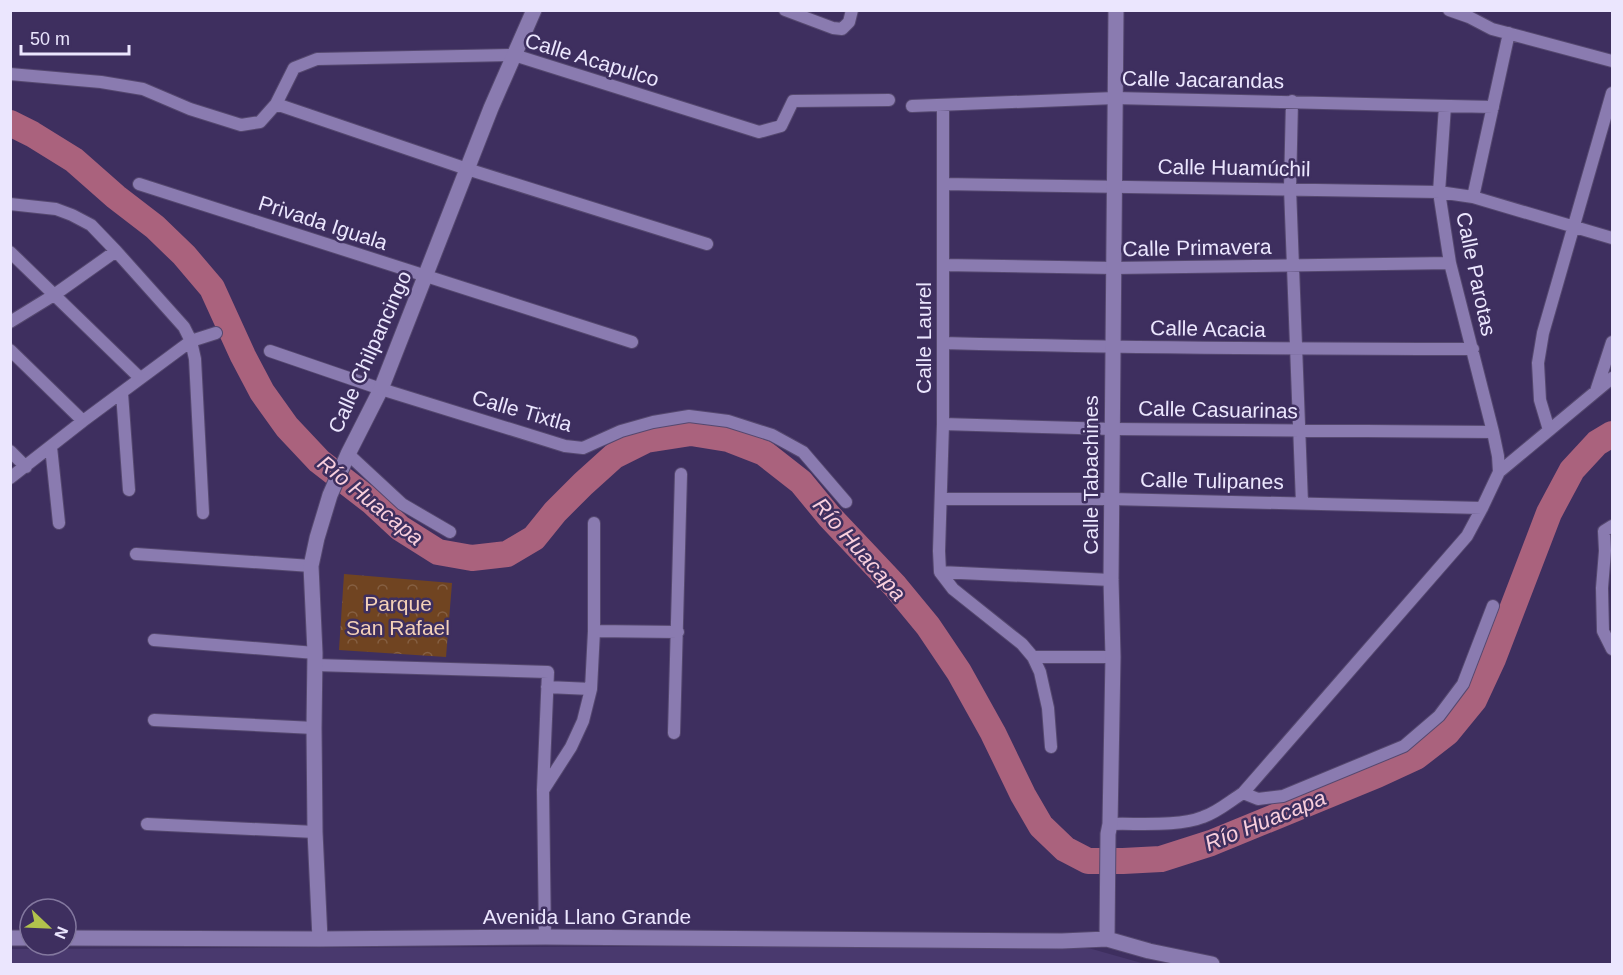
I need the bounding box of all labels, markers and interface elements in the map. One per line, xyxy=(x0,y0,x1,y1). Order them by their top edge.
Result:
scale bar xyxy=(21,18,129,56)
street label: Calle Acapulco xyxy=(522,28,662,91)
text: 50 m xyxy=(30,29,70,49)
street label: Calle Jacarandas xyxy=(1122,67,1284,92)
street label: Calle Huamúchil xyxy=(1157,155,1311,180)
street label: Privada Iguala xyxy=(256,191,391,254)
street label: Calle Parotas xyxy=(1452,210,1501,338)
street label: Calle Primavera xyxy=(1122,235,1272,260)
street label: Calle Chilpancingo xyxy=(323,267,416,436)
street label: Calle Laurel xyxy=(912,282,935,394)
street label: Calle Acacia xyxy=(1150,316,1266,341)
street label: Calle Tixtla xyxy=(470,385,575,436)
street label: Calle Tabachines xyxy=(1079,395,1102,555)
street label: Calle Casuarinas xyxy=(1138,397,1298,422)
water label: Río Huacapa xyxy=(313,450,428,551)
street label: Calle Tulipanes xyxy=(1140,468,1284,493)
water label: Río Huacapa xyxy=(808,493,911,606)
park label: Parque San Rafael xyxy=(346,592,450,639)
water label: Río Huacapa xyxy=(1201,785,1329,856)
north arrow xyxy=(18,897,78,957)
street label: Avenida Llano Grande xyxy=(483,905,691,928)
text: N xyxy=(51,924,71,941)

